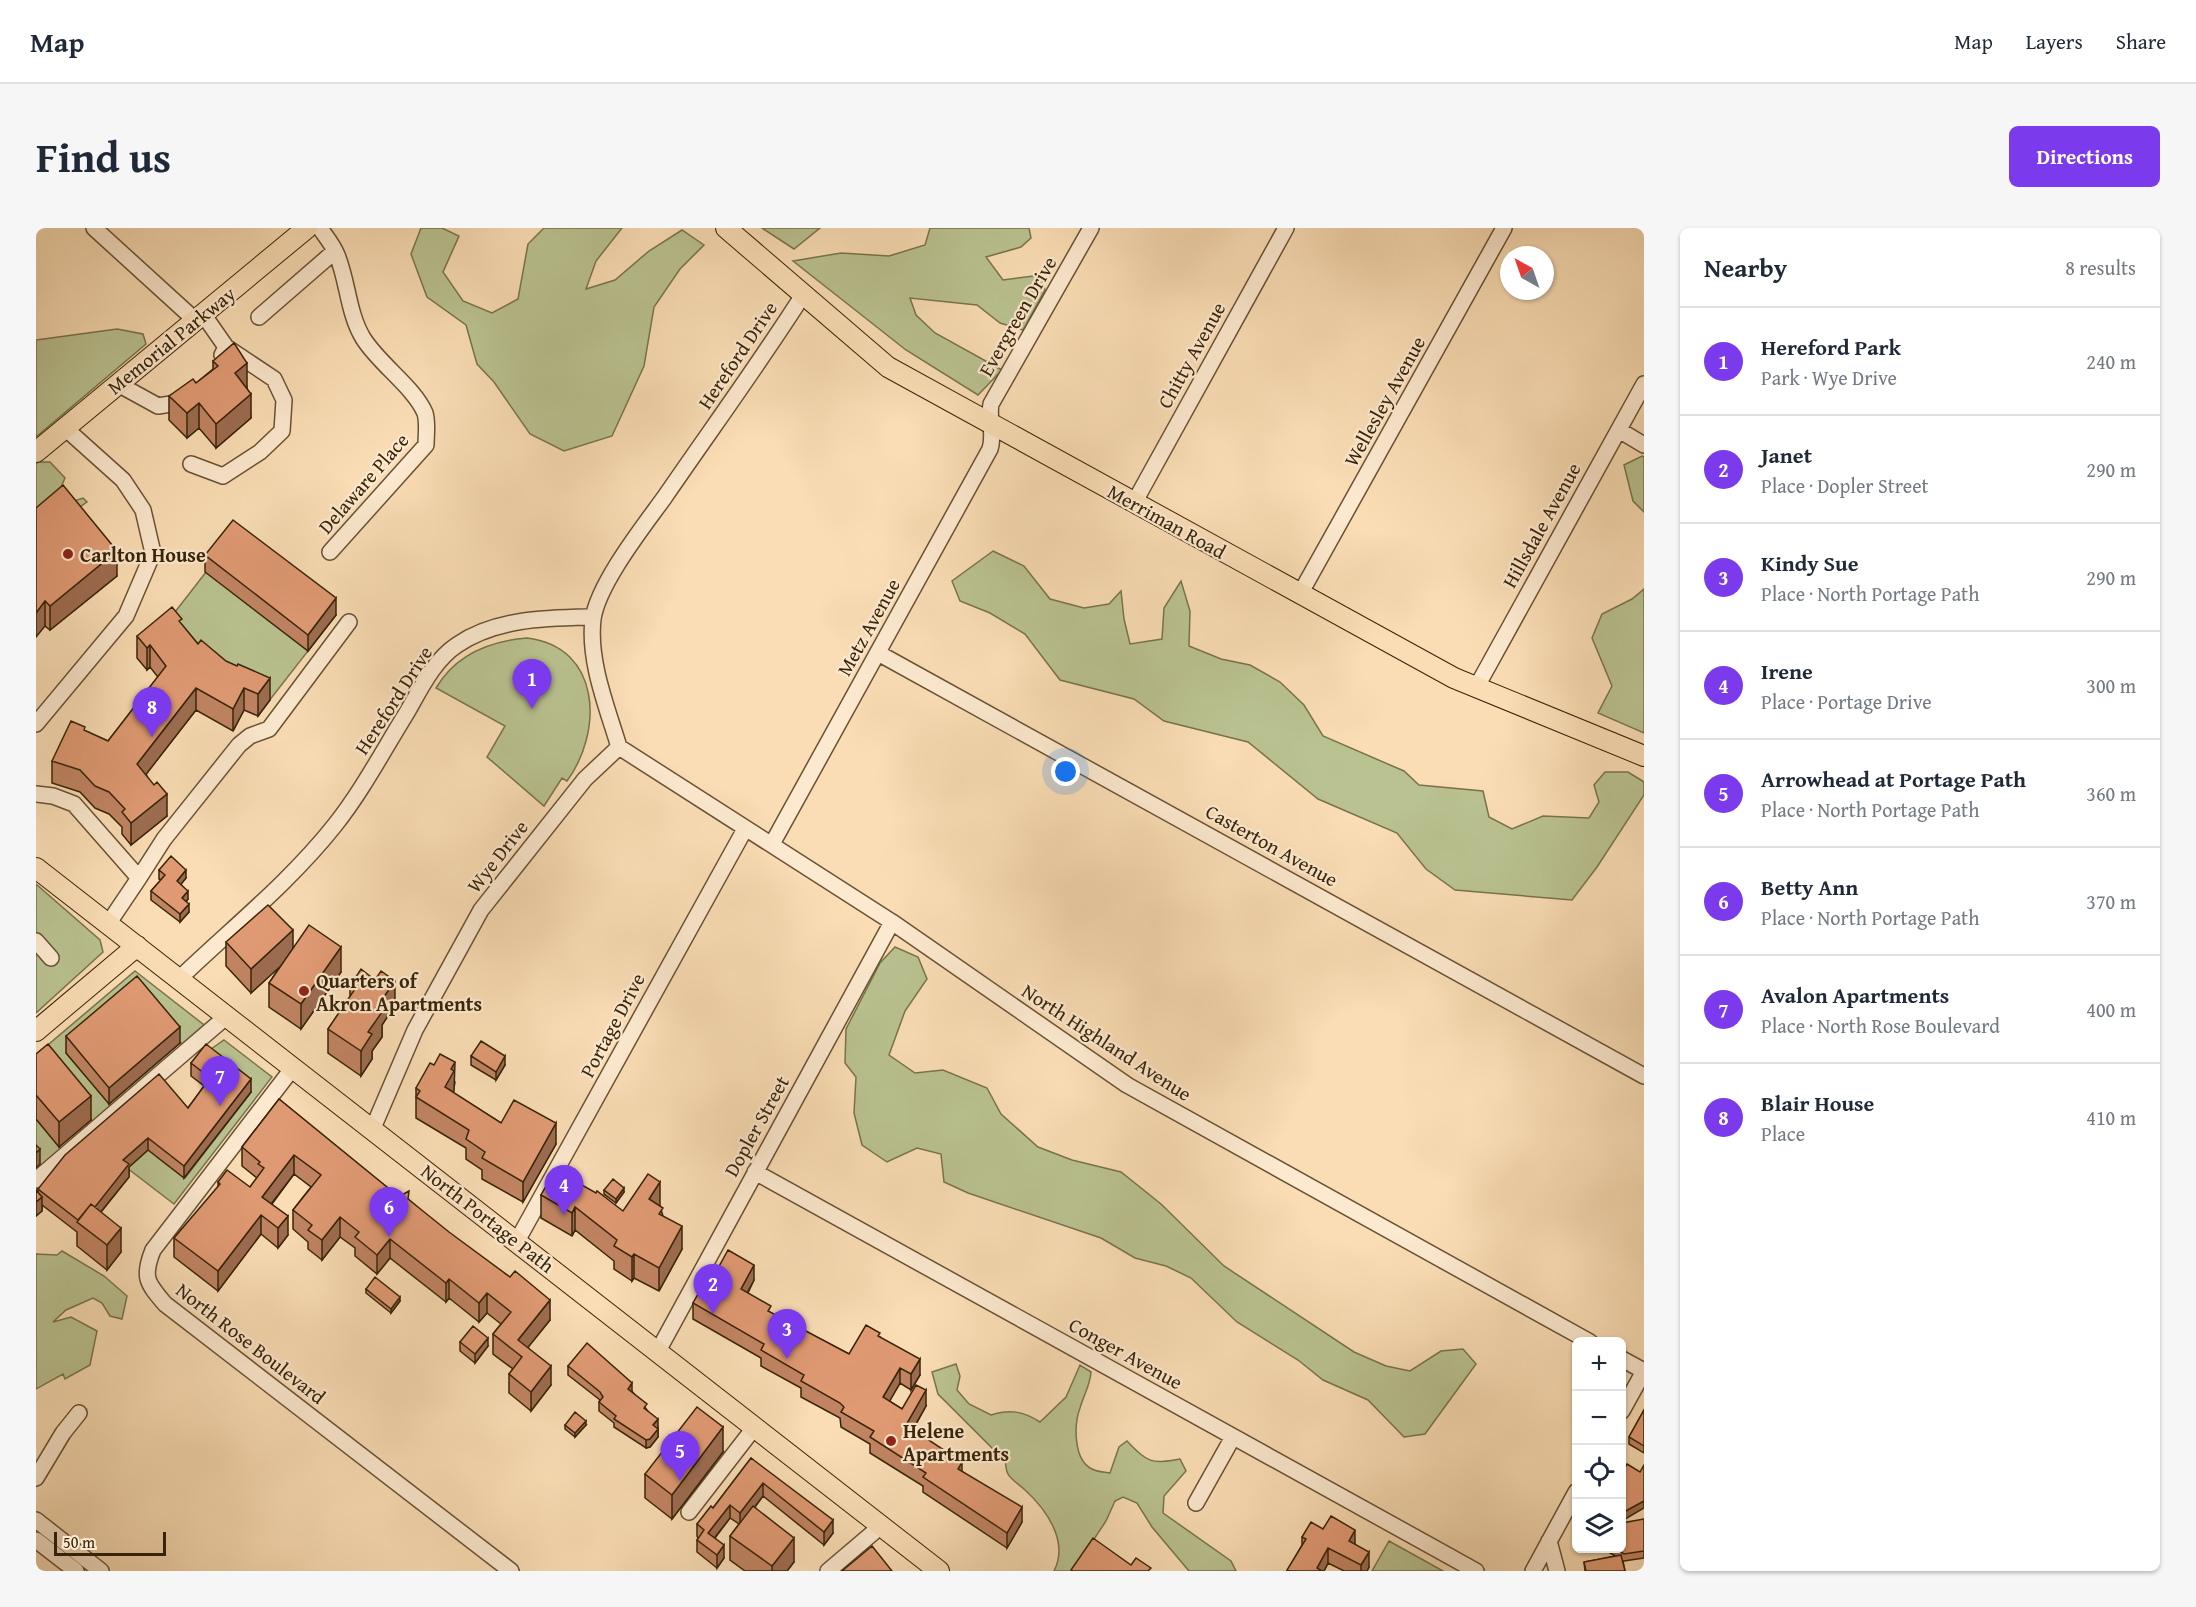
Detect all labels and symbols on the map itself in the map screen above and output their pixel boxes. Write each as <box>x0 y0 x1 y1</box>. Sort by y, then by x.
north arrow <box>1500 246 1554 300</box>
street label: Evergreen Drive <box>971 251 1063 381</box>
street label: Memorial Parkway <box>101 279 241 401</box>
street label: Hereford Drive <box>690 295 784 415</box>
street label: Chitty Avenue <box>1150 297 1232 413</box>
street label: Wellesley Avenue <box>1336 331 1432 471</box>
street label: Delaware Place <box>311 426 415 540</box>
street label: Hillsdale Avenue <box>1495 457 1587 593</box>
street label: Merriman Road <box>1103 477 1232 566</box>
place label: Carlton House <box>80 540 206 569</box>
marker: Carlton House <box>61 547 75 561</box>
street label: Metz Avenue <box>829 573 907 681</box>
street label: Hereford Drive <box>347 640 439 760</box>
pin: 1 <box>512 660 552 709</box>
pin: 8 <box>132 688 172 737</box>
your location <box>1051 757 1080 786</box>
street label: Casterton Avenue <box>1201 797 1343 893</box>
street label: Wye Drive <box>459 813 535 899</box>
place label: Quarters of Akron Apartments <box>316 966 482 1018</box>
street label: Portage Drive <box>572 968 652 1082</box>
street label: North Highland Avenue <box>1016 976 1198 1108</box>
marker: Quarters of Akron Apartments <box>297 984 311 998</box>
pin: 7 <box>200 1056 240 1106</box>
street label: Dopler Street <box>716 1070 796 1182</box>
street label: North Portage Path <box>415 1157 561 1279</box>
pin: 4 <box>544 1166 584 1215</box>
pin: 6 <box>370 1188 408 1237</box>
pin: 2 <box>694 1264 732 1314</box>
street label: North Rose Boulevard <box>170 1275 332 1411</box>
pin: 3 <box>768 1310 807 1359</box>
street label: Conger Avenue <box>1064 1310 1188 1396</box>
place label: Helene Apartments <box>903 1416 1009 1468</box>
pin: 5 <box>660 1432 700 1481</box>
marker: Helene Apartments <box>884 1434 898 1448</box>
scale bar <box>54 1529 166 1556</box>

